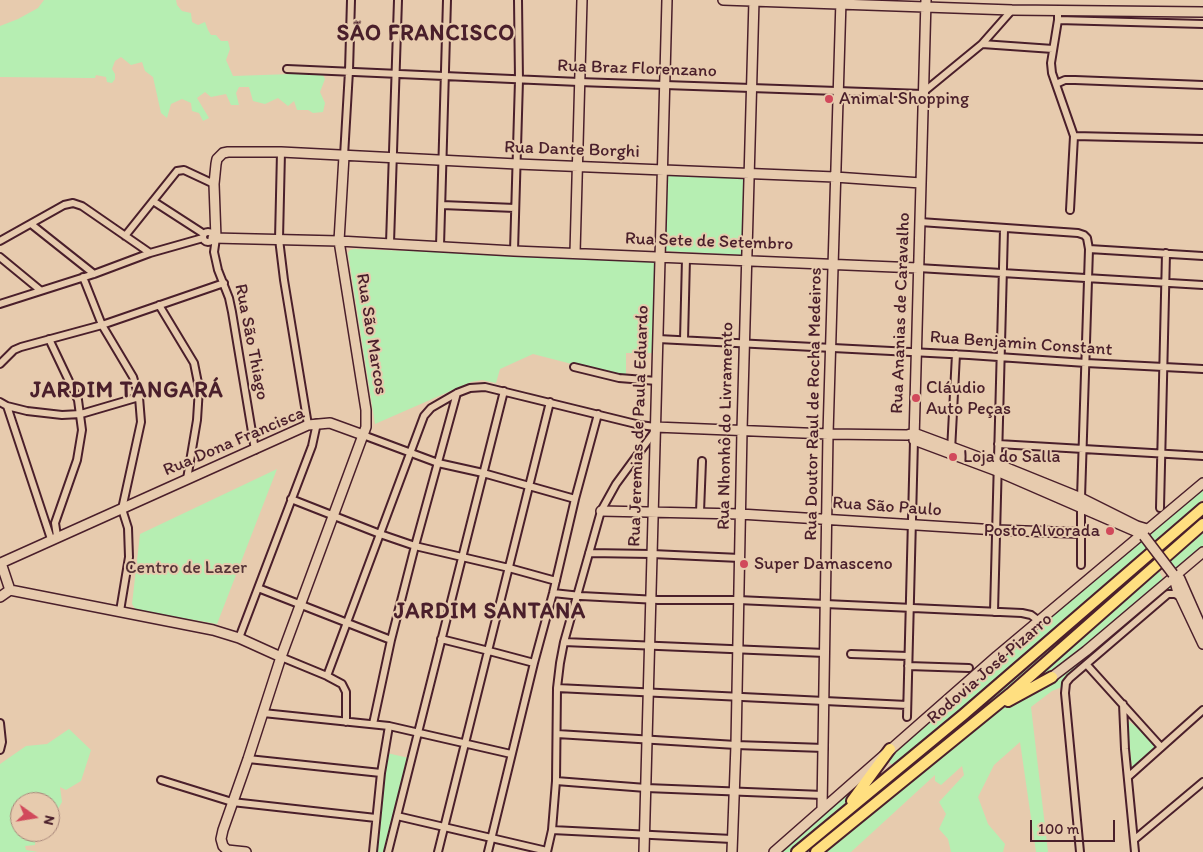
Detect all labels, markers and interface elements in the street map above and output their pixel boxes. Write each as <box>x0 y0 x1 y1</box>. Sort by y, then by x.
district label: SÃO FRANCISCO <box>336 21 516 47</box>
street label: Rua Braz Florenzano <box>557 55 717 83</box>
place label: Animal Shopping <box>839 88 969 110</box>
marker: Animal Shopping <box>823 93 835 105</box>
street label: Rua Dante Borghi <box>504 137 640 163</box>
street label: Rua Ananias de Caravalho <box>887 212 915 414</box>
street label: Rua Sete de Setembro <box>624 228 794 256</box>
street label: Rua Doutor Raul de Rocha Medeiros <box>801 267 827 541</box>
street label: Rua São Marcos <box>351 272 391 396</box>
street label: Rua São Thiago <box>229 282 273 402</box>
street label: Rua Jeremias de Paula Eduardo <box>624 305 654 547</box>
street label: Rua Nhonhô do Livramento <box>713 322 739 530</box>
street label: Rua Benjamin Constant <box>929 327 1113 361</box>
place label: Cláudio Auto Peças <box>926 377 1011 419</box>
district label: JARDIM TANGARÁ <box>30 378 224 404</box>
marker: Cláudio Auto Peças <box>910 392 922 404</box>
street label: Rua Dona Francisca <box>160 402 308 482</box>
place label: Loja do Salla <box>963 446 1060 468</box>
marker: Loja do Salla <box>947 451 959 463</box>
street label: Rua São Paulo <box>832 492 942 522</box>
place label: Posto Alvorada <box>984 520 1100 542</box>
marker: Posto Alvorada <box>1104 525 1116 537</box>
place label: Super Damasceno <box>754 553 893 575</box>
park label: Centro de Lazer <box>125 557 247 579</box>
marker: Super Damasceno <box>738 558 750 570</box>
district label: JARDIM SANTANA <box>393 599 587 625</box>
street label: Rodovia José Pizarro <box>923 609 1057 729</box>
north arrow <box>10 792 60 842</box>
scale bar <box>1033 810 1118 842</box>
text: N <box>40 814 58 827</box>
text: 100 m <box>1038 820 1079 838</box>

